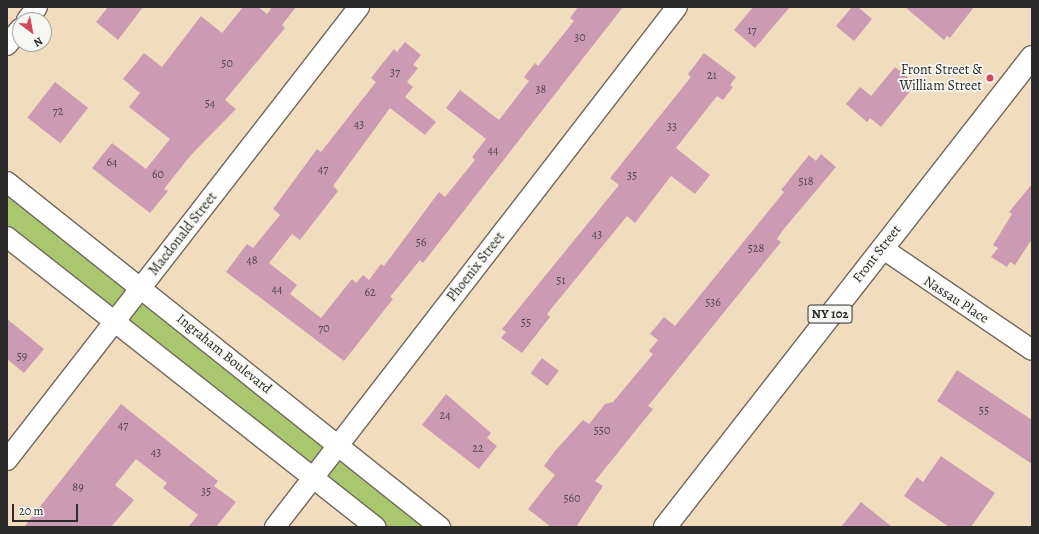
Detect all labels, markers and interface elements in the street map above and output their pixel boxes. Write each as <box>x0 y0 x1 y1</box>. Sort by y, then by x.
north arrow <box>12 12 52 52</box>
house number: 17 <box>747 24 757 38</box>
house number: 30 <box>574 31 586 45</box>
text: N <box>31 33 45 50</box>
house number: 50 <box>221 57 233 71</box>
place label: Front Street & William Street <box>899 62 982 94</box>
house number: 37 <box>390 66 400 80</box>
house number: 21 <box>707 69 717 83</box>
marker: Front Street & William Street <box>985 73 995 83</box>
house number: 38 <box>536 83 546 97</box>
house number: 54 <box>205 97 215 111</box>
house number: 72 <box>53 105 63 119</box>
house number: 43 <box>354 118 364 132</box>
house number: 33 <box>667 120 677 134</box>
house number: 44 <box>488 144 498 158</box>
house number: 64 <box>107 156 117 170</box>
house number: 47 <box>318 163 328 177</box>
house number: 60 <box>152 168 164 182</box>
house number: 35 <box>627 169 637 183</box>
house number: 518 <box>798 175 814 189</box>
street label: Macdonald Street <box>145 189 221 279</box>
street label: Front Street <box>849 222 905 286</box>
house number: 43 <box>592 228 602 242</box>
street label: Phoenix Street <box>444 229 508 305</box>
house number: 56 <box>416 236 426 250</box>
house number: 528 <box>748 242 764 256</box>
house number: 48 <box>246 254 258 268</box>
street label: Nassau Place <box>920 273 992 327</box>
house number: 51 <box>556 274 566 288</box>
house number: 44 <box>272 283 282 297</box>
house number: 62 <box>364 286 376 300</box>
house number: 536 <box>705 296 721 310</box>
road number: NY 102 <box>807 303 853 325</box>
street label: Ingraham Boulevard <box>173 311 275 397</box>
house number: 55 <box>521 316 531 330</box>
house number: 70 <box>318 322 330 336</box>
house number: 59 <box>17 350 27 364</box>
house number: 55 <box>979 404 989 418</box>
house number: 24 <box>439 409 451 423</box>
house number: 47 <box>118 419 128 433</box>
house number: 550 <box>594 424 610 438</box>
house number: 22 <box>472 442 484 456</box>
house number: 43 <box>151 446 161 460</box>
house number: 89 <box>72 481 84 495</box>
house number: 35 <box>201 485 211 499</box>
house number: 560 <box>563 492 581 506</box>
scale bar <box>14 496 80 522</box>
text: 20 m <box>19 503 43 519</box>

